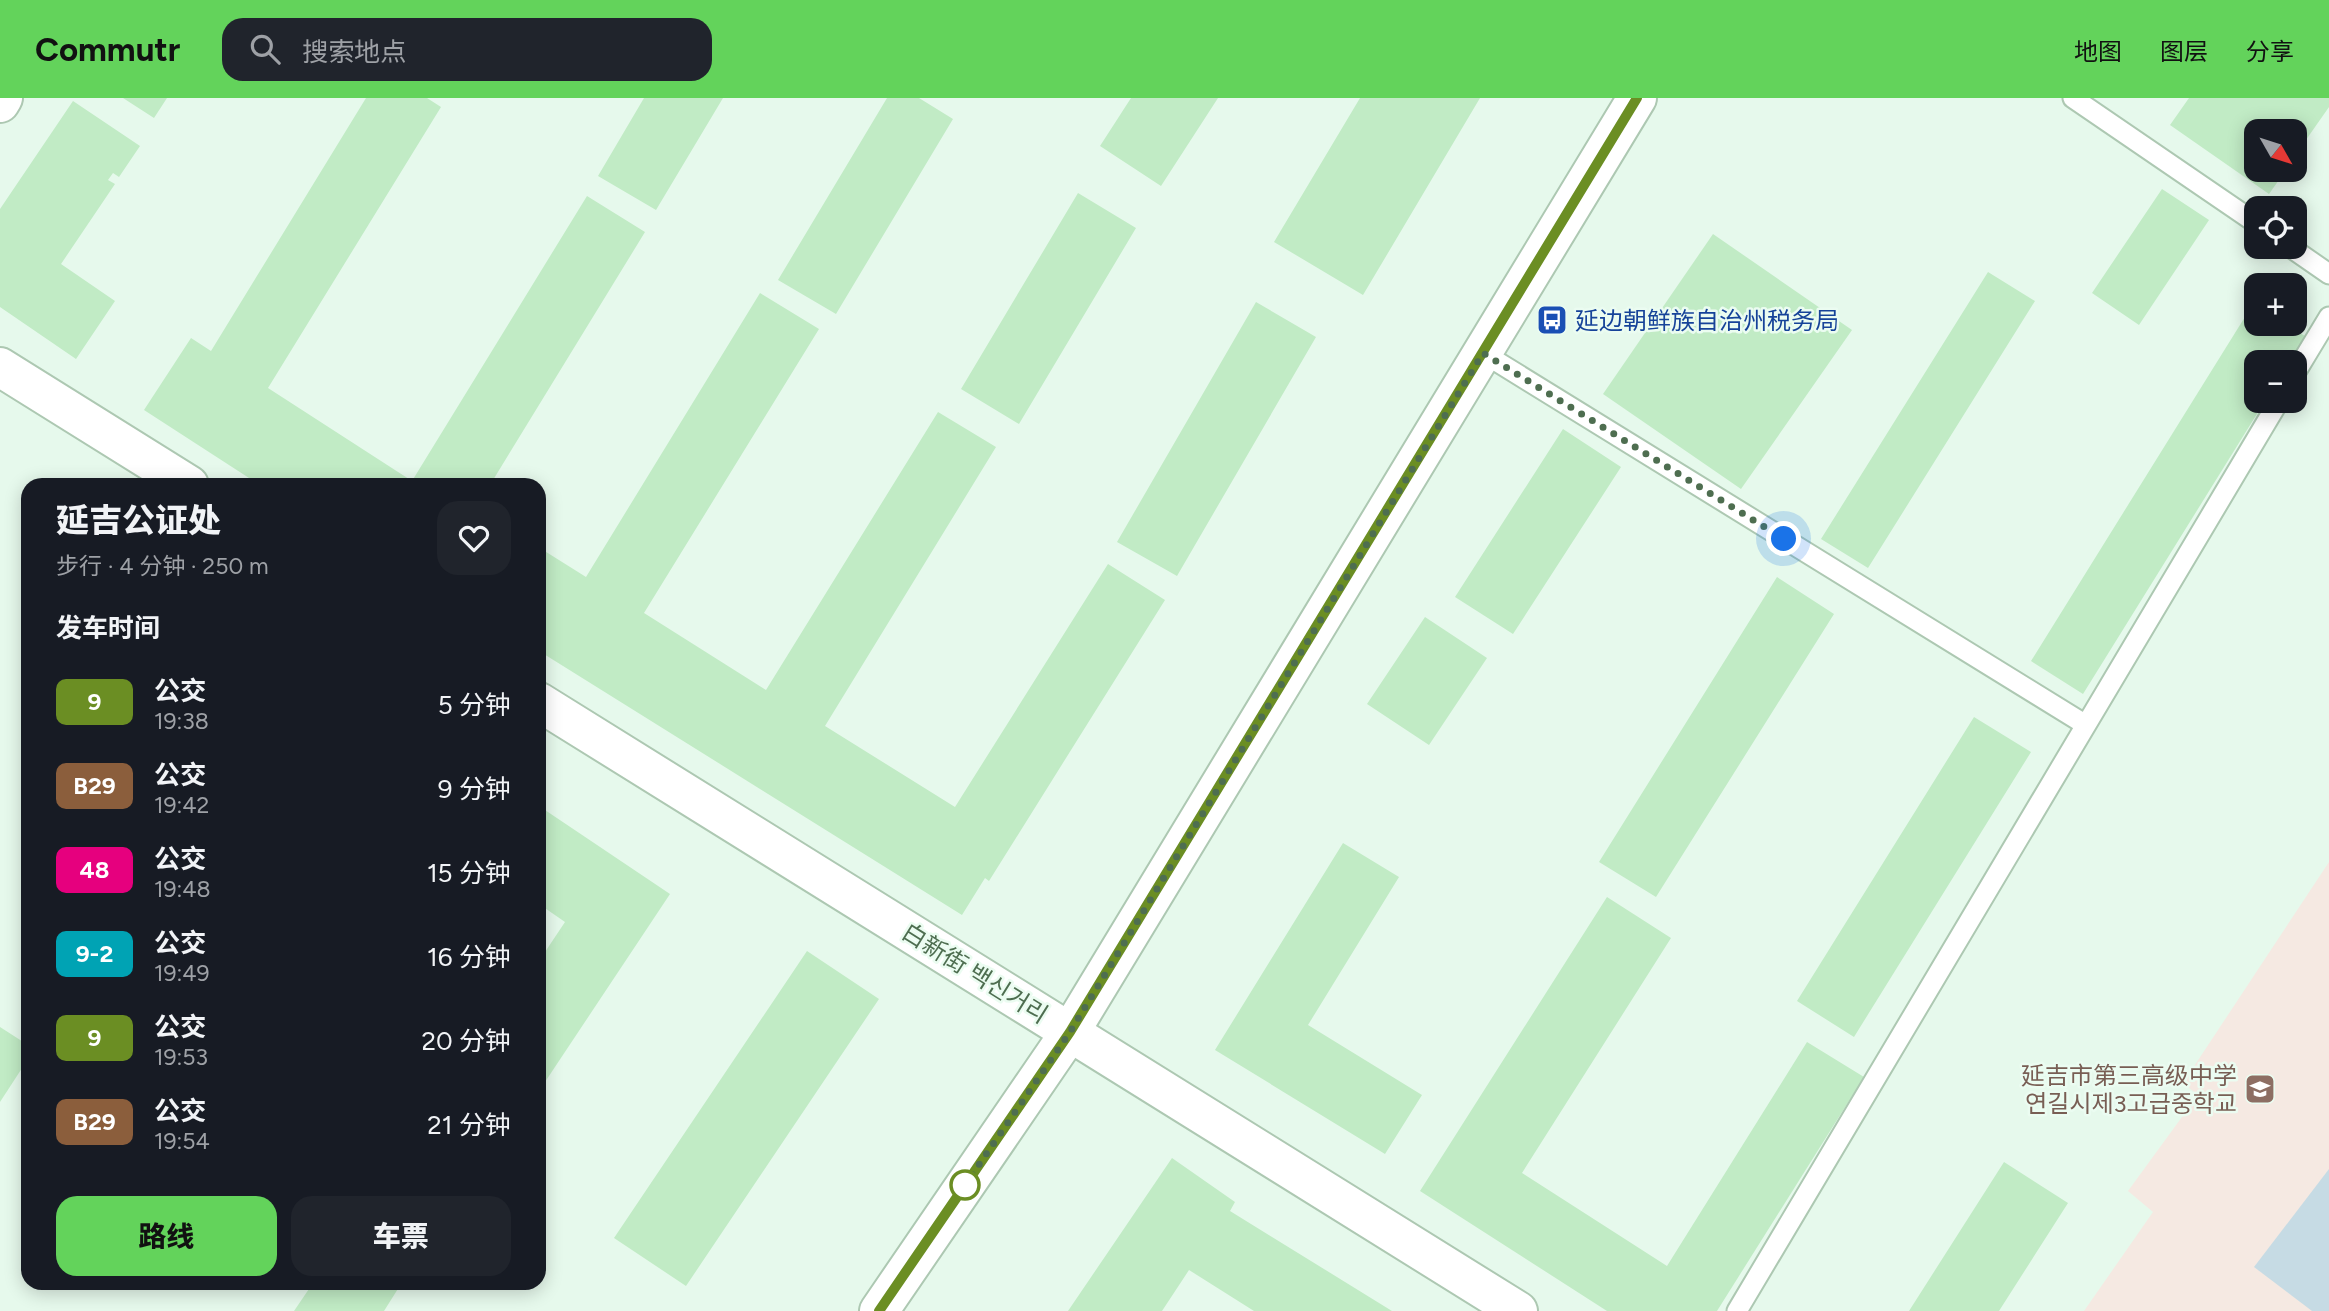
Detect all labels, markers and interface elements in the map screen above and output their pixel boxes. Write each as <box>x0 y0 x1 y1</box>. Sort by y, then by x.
search box <box>222 18 712 81</box>
text: Commutr <box>35 30 180 69</box>
icon: search <box>246 30 284 68</box>
text: 搜索地点 <box>302 36 406 68</box>
text: 地图 <box>2074 37 2122 66</box>
text: 图层 <box>2160 37 2208 66</box>
text: 分享 <box>2246 37 2294 66</box>
north arrow <box>2244 119 2306 182</box>
map controls <box>2244 119 2307 413</box>
button: locate <box>2244 196 2307 259</box>
button: + <box>2244 273 2307 336</box>
bus stop icon: 延边朝鲜族自治州税务局 <box>1535 303 1569 337</box>
place label: 延边朝鲜族自治州税务局 <box>1575 306 1839 335</box>
button: − <box>2244 350 2307 413</box>
text: 延吉公证处 <box>56 501 221 540</box>
button: heart <box>437 501 511 575</box>
your location <box>1766 521 1801 556</box>
text: 步行 · 4 分钟 · 250 m <box>56 552 268 580</box>
text: 发车时间 <box>56 612 160 644</box>
text: 公交 <box>154 675 206 707</box>
text: 9 <box>88 687 101 716</box>
text: 5 分钟 <box>438 689 511 721</box>
text: 19:38 <box>154 707 209 735</box>
text: 公交 <box>154 759 206 791</box>
text: B29 <box>73 771 116 800</box>
text: 9 分钟 <box>438 773 511 805</box>
text: 19:42 <box>154 791 209 819</box>
text: 公交 <box>154 843 206 875</box>
text: 48 <box>80 855 109 884</box>
text: 15 分钟 <box>427 857 511 889</box>
text: 19:48 <box>154 875 211 903</box>
street label: 白新街 백신거리 <box>897 917 1053 1029</box>
text: 公交 <box>154 927 206 959</box>
text: 9-2 <box>76 939 113 968</box>
text: 16 分钟 <box>427 941 511 973</box>
text: 19:49 <box>154 959 210 987</box>
text: 公交 <box>154 1011 206 1043</box>
text: 9 <box>88 1023 101 1052</box>
text: 20 分钟 <box>421 1025 511 1057</box>
text: 19:53 <box>154 1043 208 1071</box>
place label: 延吉市第三高级中学 연길시제3고급중학교 <box>2021 1061 2237 1118</box>
school or university icon: 延吉市第三高级中学 연길시제3고급중학교 <box>2243 1072 2277 1106</box>
text: 公交 <box>154 1095 206 1127</box>
text: B29 <box>73 1107 116 1136</box>
text: 21 分钟 <box>427 1109 511 1141</box>
text: 19:54 <box>154 1127 210 1155</box>
unlabelled marker <box>950 1170 980 1200</box>
button: 路线 <box>56 1196 277 1276</box>
button: 车票 <box>291 1196 511 1276</box>

